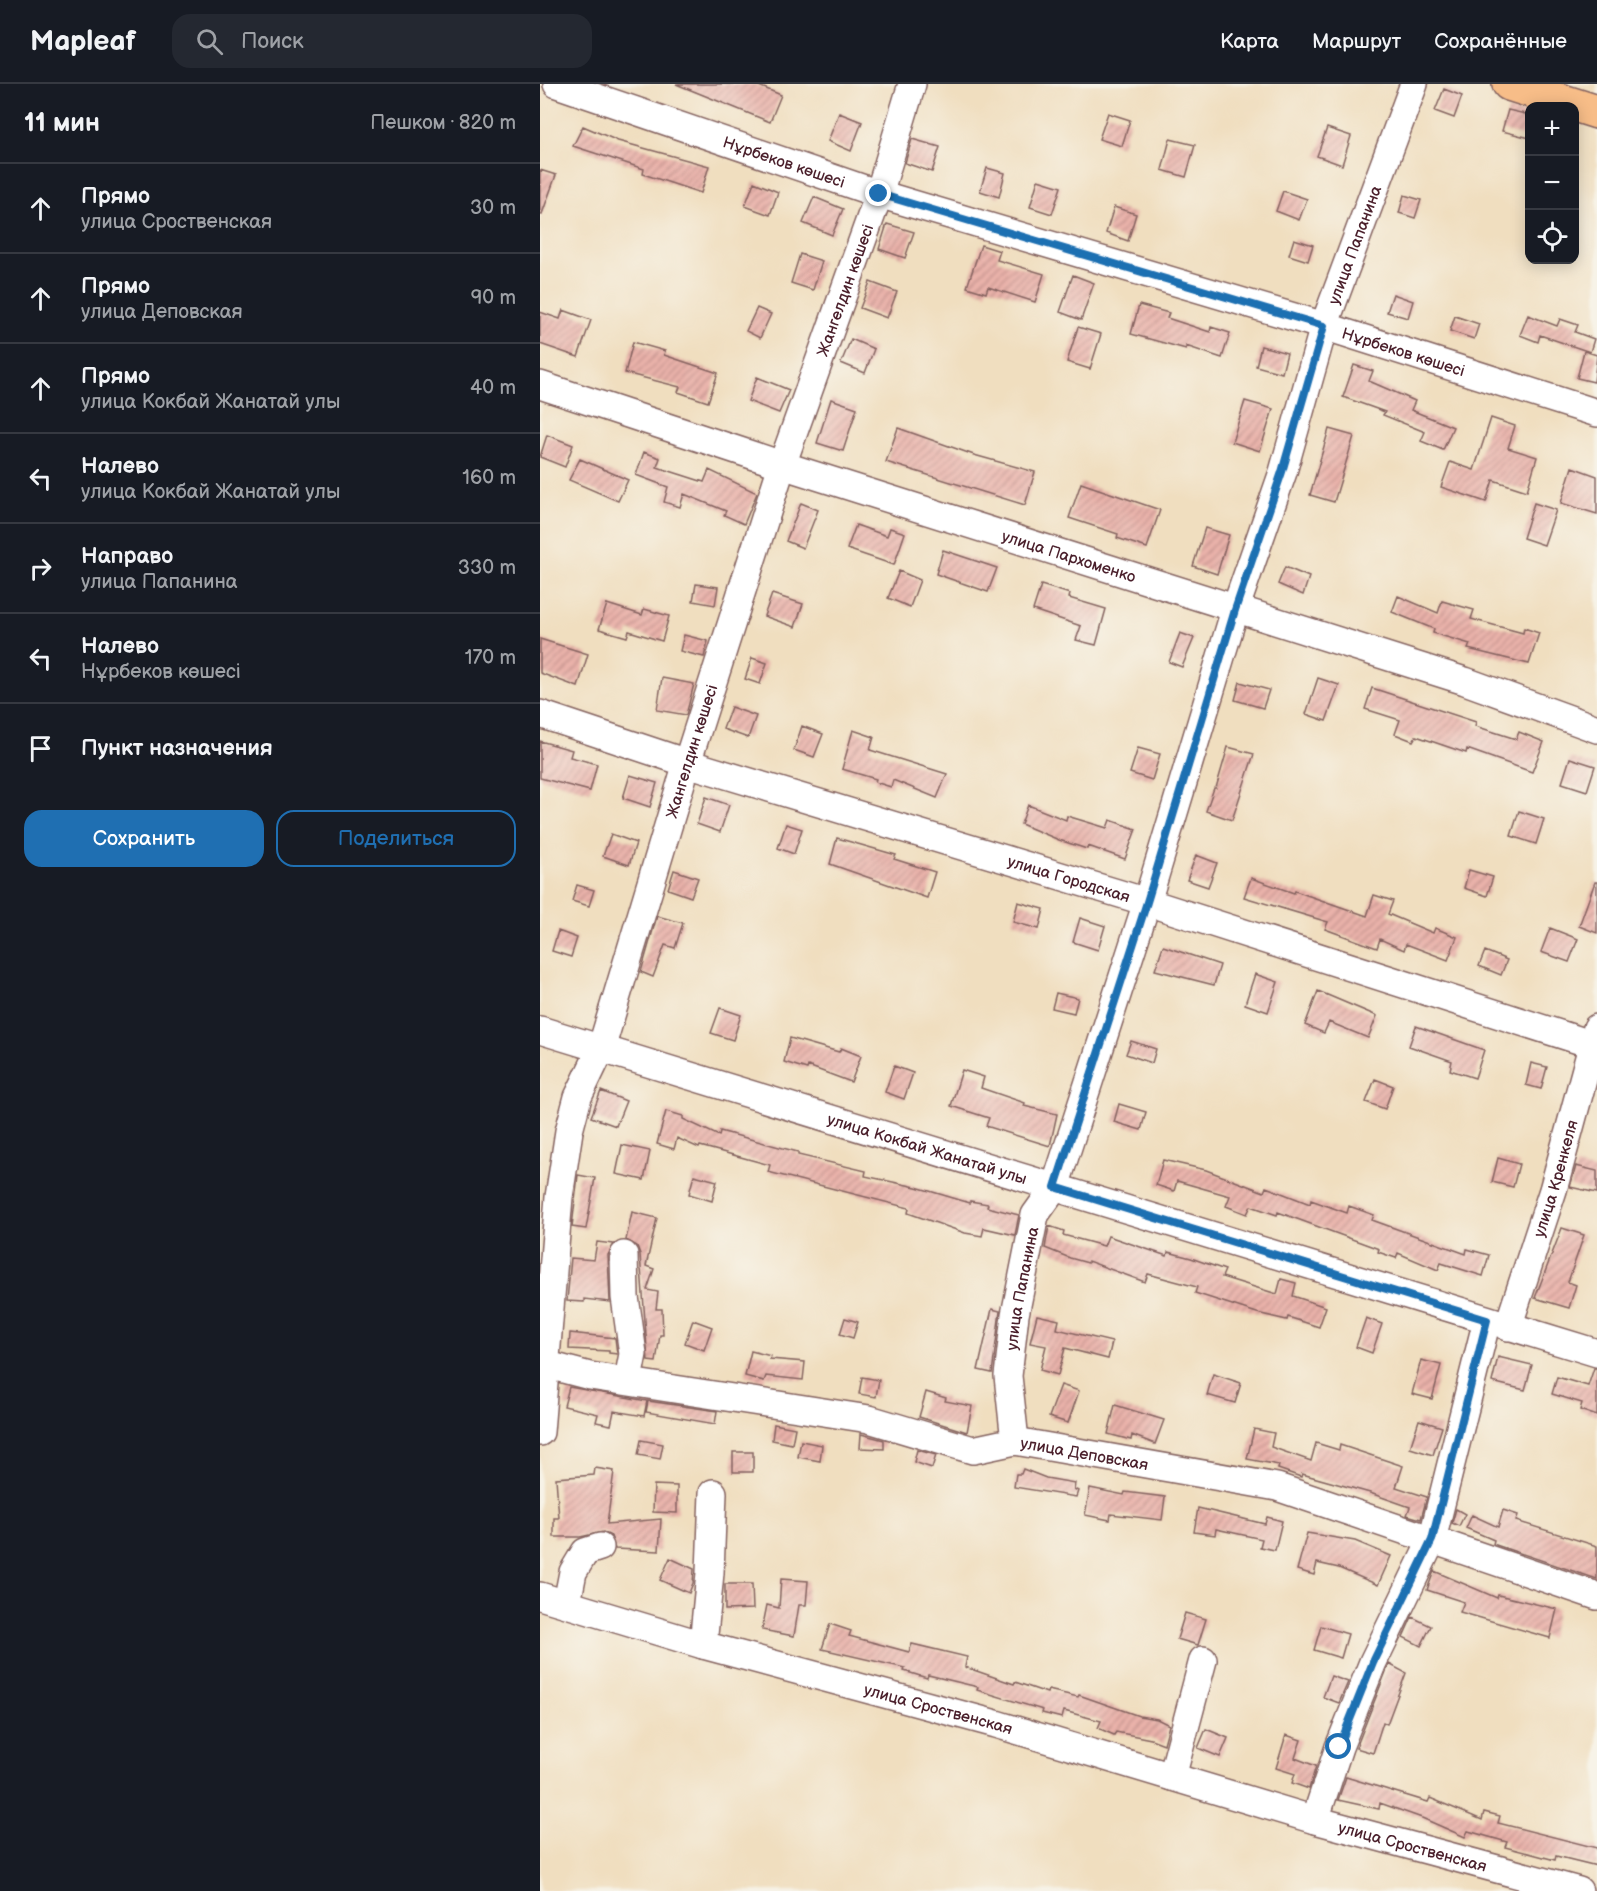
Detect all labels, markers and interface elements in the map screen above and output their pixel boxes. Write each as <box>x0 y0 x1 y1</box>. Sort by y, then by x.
search box <box>172 14 592 68</box>
text: Mapleaf <box>30 25 136 58</box>
icon: search <box>193 25 226 58</box>
text: Поиск <box>241 28 304 55</box>
text: Карта <box>1220 29 1279 54</box>
text: Маршрут <box>1312 29 1401 54</box>
text: Сохранённые <box>1434 29 1567 54</box>
map controls <box>1525 102 1579 264</box>
button: + <box>1525 102 1579 156</box>
text: 11 мин <box>24 108 100 139</box>
text: Пешком · 820 m <box>370 111 516 135</box>
street label: Нұрбеков көшесі <box>720 133 847 193</box>
button: − <box>1525 156 1579 210</box>
route end <box>865 180 891 206</box>
text: Прямо <box>81 183 150 210</box>
street label: улица Папанина <box>1325 183 1387 307</box>
icon: ahead <box>24 192 57 225</box>
text: 30 m <box>470 196 516 220</box>
text: улица Сроственская <box>81 210 272 234</box>
button: locate <box>1525 210 1579 264</box>
street label: Жангелдин көшесі <box>814 222 878 359</box>
text: Прямо <box>81 273 150 300</box>
icon: ahead <box>24 282 57 315</box>
text: 90 m <box>471 286 516 310</box>
text: улица Деповская <box>81 300 243 324</box>
street label: Нұрбеков көшесі <box>1339 324 1467 381</box>
text: Прямо <box>81 363 150 390</box>
icon: ahead <box>24 372 57 405</box>
text: 40 m <box>470 376 516 400</box>
text: улица Кокбай Жанатай улы <box>81 390 340 414</box>
text: Налево <box>81 453 159 480</box>
icon: left <box>24 462 57 495</box>
text: 160 m <box>462 466 516 490</box>
text: улица Кокбай Жанатай улы <box>81 480 340 504</box>
street label: улица Пархоменко <box>999 527 1138 587</box>
text: Направо <box>81 543 173 570</box>
icon: right <box>24 552 57 585</box>
text: 330 m <box>458 556 516 580</box>
text: улица Папанина <box>81 570 238 594</box>
text: Налево <box>81 633 159 660</box>
icon: left <box>24 642 57 675</box>
text: 170 m <box>465 646 516 670</box>
text: Нұрбеков көшесі <box>81 660 241 684</box>
street label: Жангелдин көшесі <box>663 682 722 821</box>
icon: arrive <box>24 732 57 765</box>
text: Пункт назначения <box>81 735 273 762</box>
button: Сохранить <box>24 810 264 867</box>
button: Поделиться <box>276 810 516 867</box>
street label: улица Городская <box>1005 852 1132 907</box>
street label: улица Кокбай Жанатай улы <box>825 1110 1029 1189</box>
street label: улица Кренкеля <box>1530 1118 1583 1240</box>
street label: улица Папанина <box>1003 1225 1044 1351</box>
street label: улица Деповская <box>1019 1434 1150 1475</box>
street label: улица Сроственская <box>862 1681 1015 1739</box>
route start <box>1325 1733 1351 1759</box>
street label: улица Сроственская <box>1336 1819 1489 1877</box>

